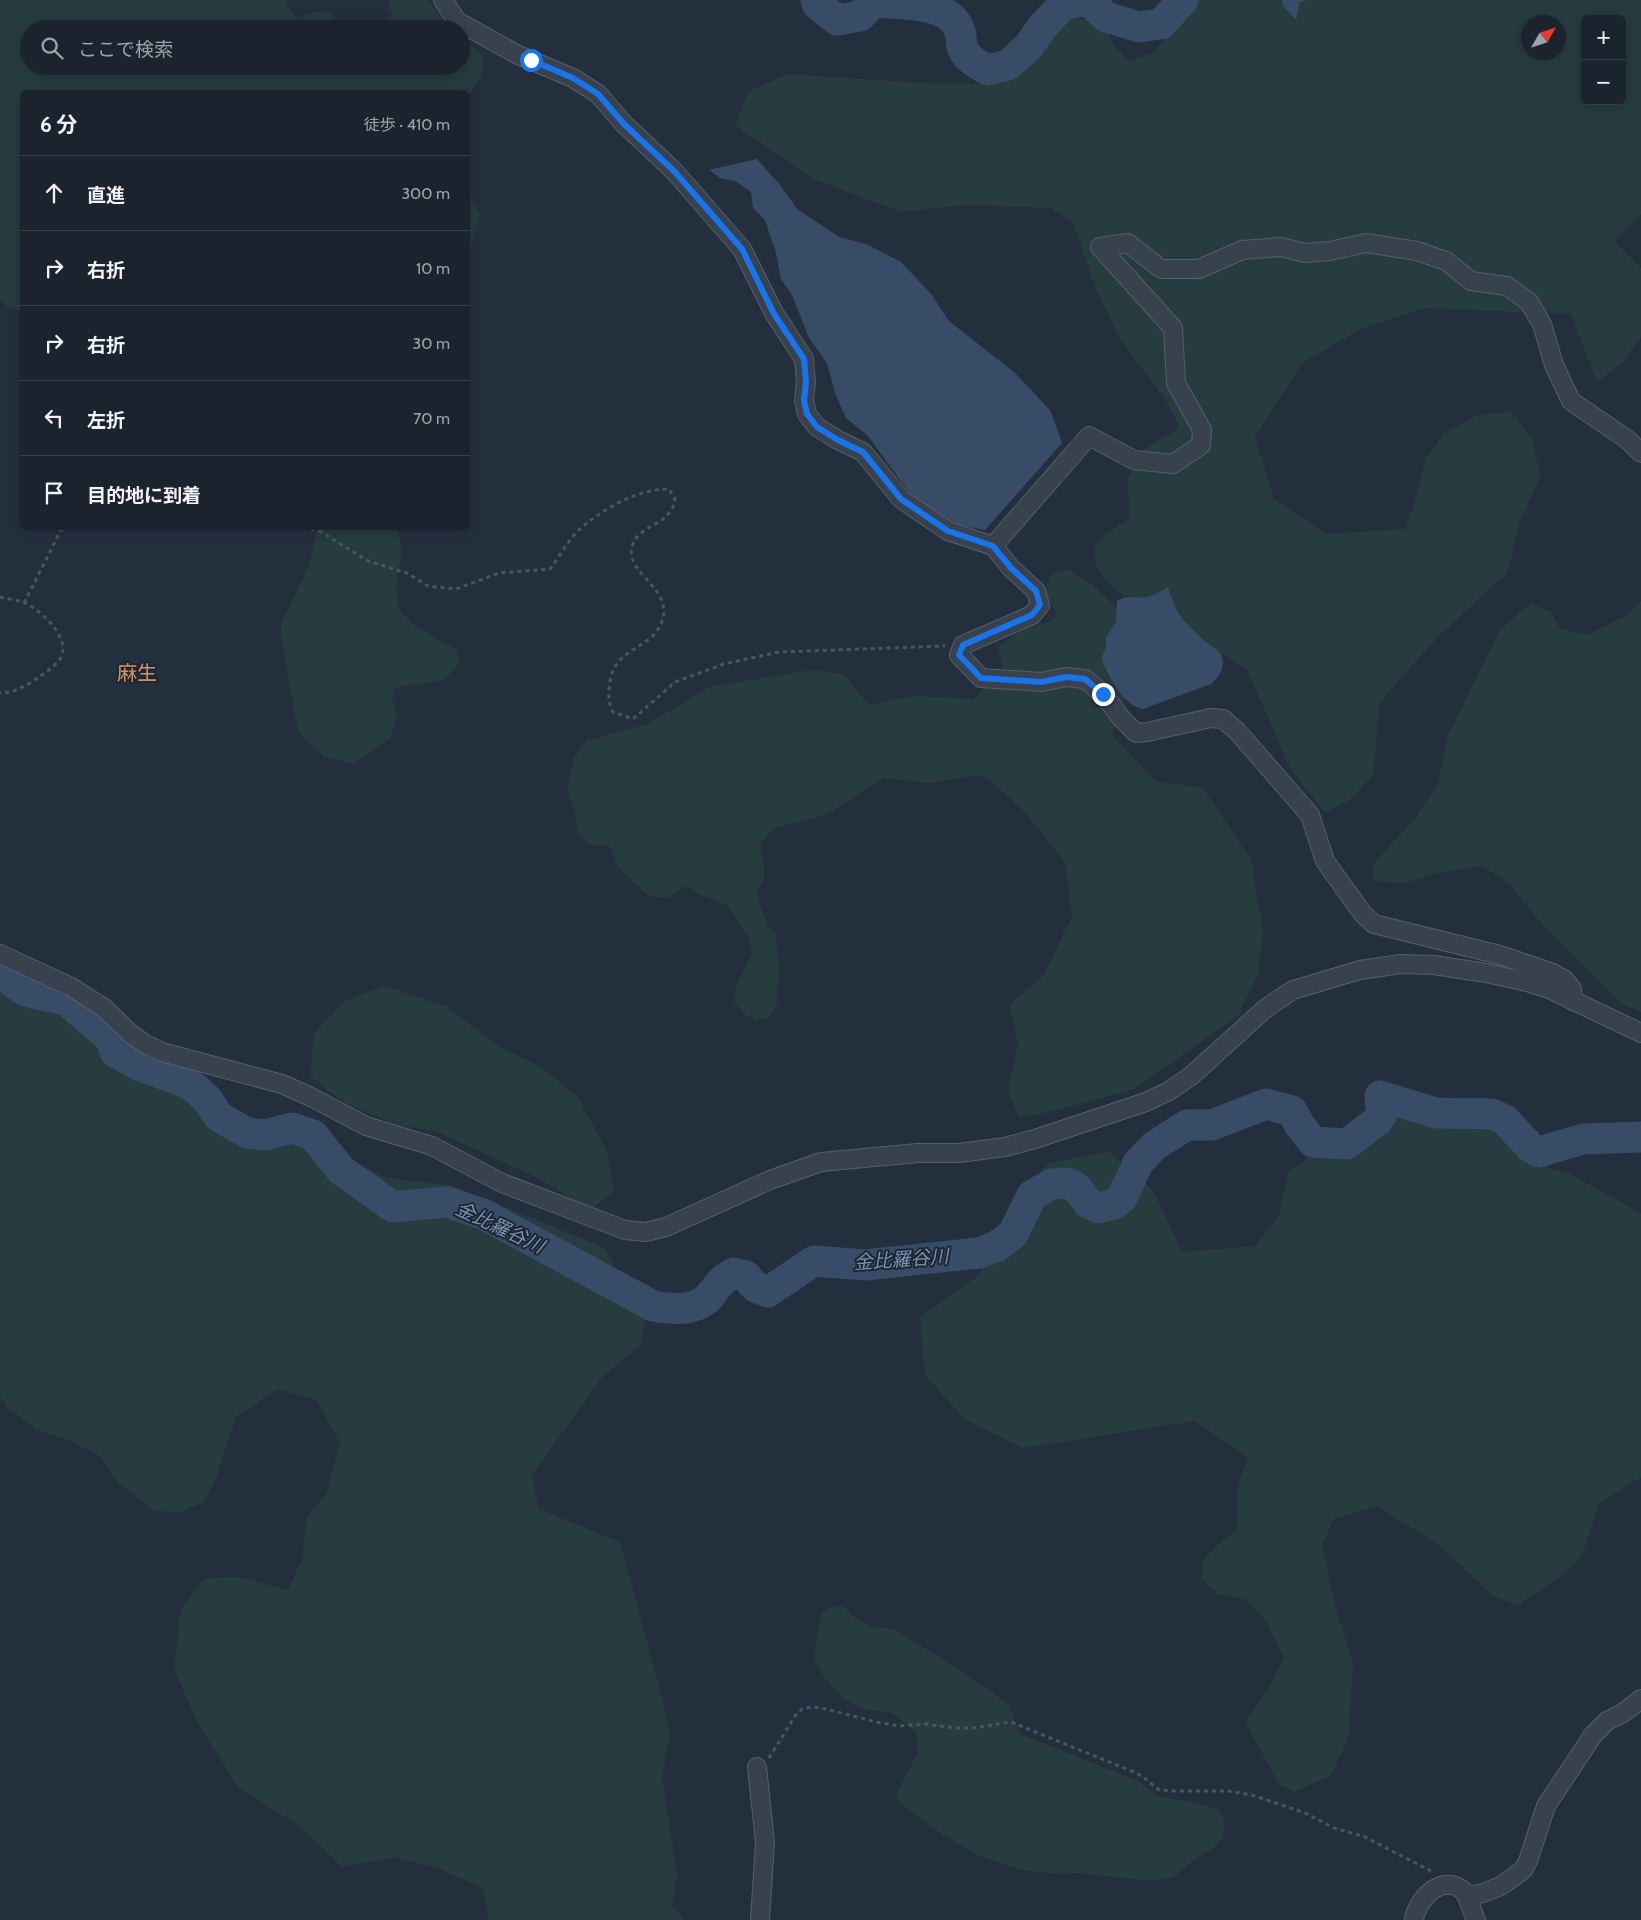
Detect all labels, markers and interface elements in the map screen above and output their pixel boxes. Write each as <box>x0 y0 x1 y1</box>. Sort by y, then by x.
north arrow <box>1521 15 1566 60</box>
map controls <box>1581 15 1626 105</box>
button: + <box>1581 15 1626 60</box>
search box <box>20 20 470 75</box>
icon: search <box>38 34 66 62</box>
text: ここで検索 <box>78 38 173 61</box>
route start <box>520 49 543 72</box>
button: − <box>1581 60 1626 105</box>
text: 6 分 <box>40 112 78 137</box>
text: 徒歩 · 410 m <box>364 115 450 134</box>
icon: ahead <box>40 179 68 207</box>
text: 直進 <box>87 184 125 207</box>
text: 300 m <box>401 184 450 203</box>
icon: right <box>40 254 68 282</box>
text: 右折 <box>87 259 125 282</box>
text: 10 m <box>416 259 450 278</box>
icon: right <box>40 329 68 357</box>
text: 右折 <box>87 334 125 357</box>
text: 30 m <box>413 334 450 353</box>
icon: left <box>40 404 68 432</box>
text: 左折 <box>87 409 125 432</box>
text: 70 m <box>413 409 450 428</box>
icon: arrive <box>40 479 68 507</box>
text: 目的地に到着 <box>87 484 201 507</box>
district label: 麻生 <box>117 661 157 685</box>
route end <box>1092 683 1115 706</box>
water label: 金比羅谷川 <box>452 1197 550 1259</box>
water label: 金比羅谷川 <box>853 1245 951 1274</box>

